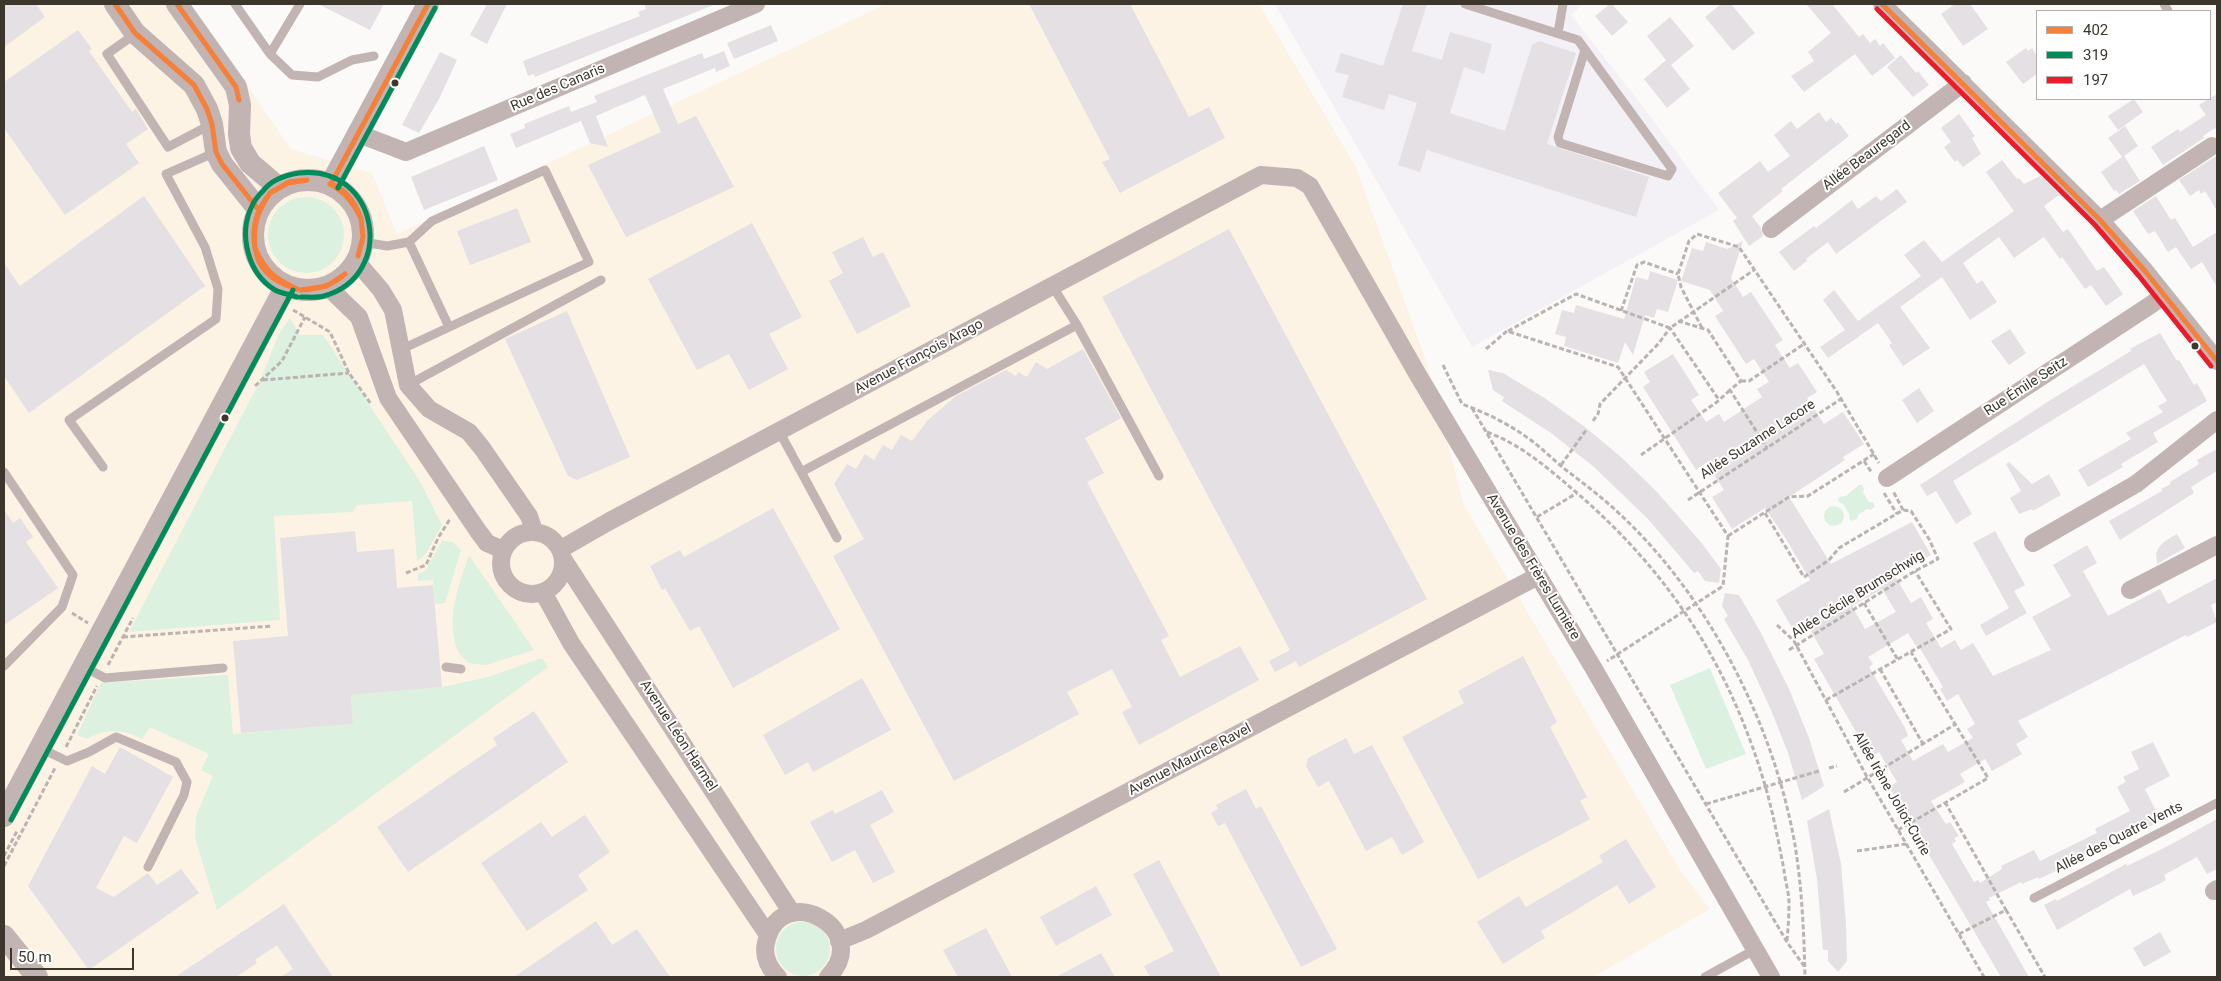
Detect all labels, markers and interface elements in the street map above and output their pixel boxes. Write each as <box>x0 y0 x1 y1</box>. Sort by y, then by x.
legend <box>2036 10 2211 100</box>
text: 402 <box>2083 21 2108 39</box>
text: 319 <box>2083 46 2108 64</box>
street label: Rue des Canaris <box>508 61 608 115</box>
text: 197 <box>2083 71 2108 89</box>
unlabelled marker <box>390 78 400 88</box>
street label: Allée Beauregard <box>1820 117 1914 195</box>
street label: Avenue François Arago <box>852 316 986 398</box>
unlabelled marker <box>2190 341 2200 351</box>
street label: Rue Émile Seitz <box>1981 354 2071 420</box>
street label: Allée Suzanne Lacore <box>1697 397 1819 483</box>
unlabelled marker <box>220 413 230 423</box>
street label: Avenue des Frères Lumière <box>1483 491 1583 643</box>
street label: Allée Cécile Brumschwig <box>1789 547 1927 643</box>
street label: Avenue Léon Harmel <box>636 677 720 795</box>
street label: Avenue Maurice Ravel <box>1126 720 1254 800</box>
street label: Allée Irène Joliot-Curie <box>1849 729 1933 859</box>
street label: Allée des Quatre Vents <box>2052 799 2186 877</box>
scale bar <box>12 938 136 970</box>
text: 50 m <box>18 948 52 966</box>

